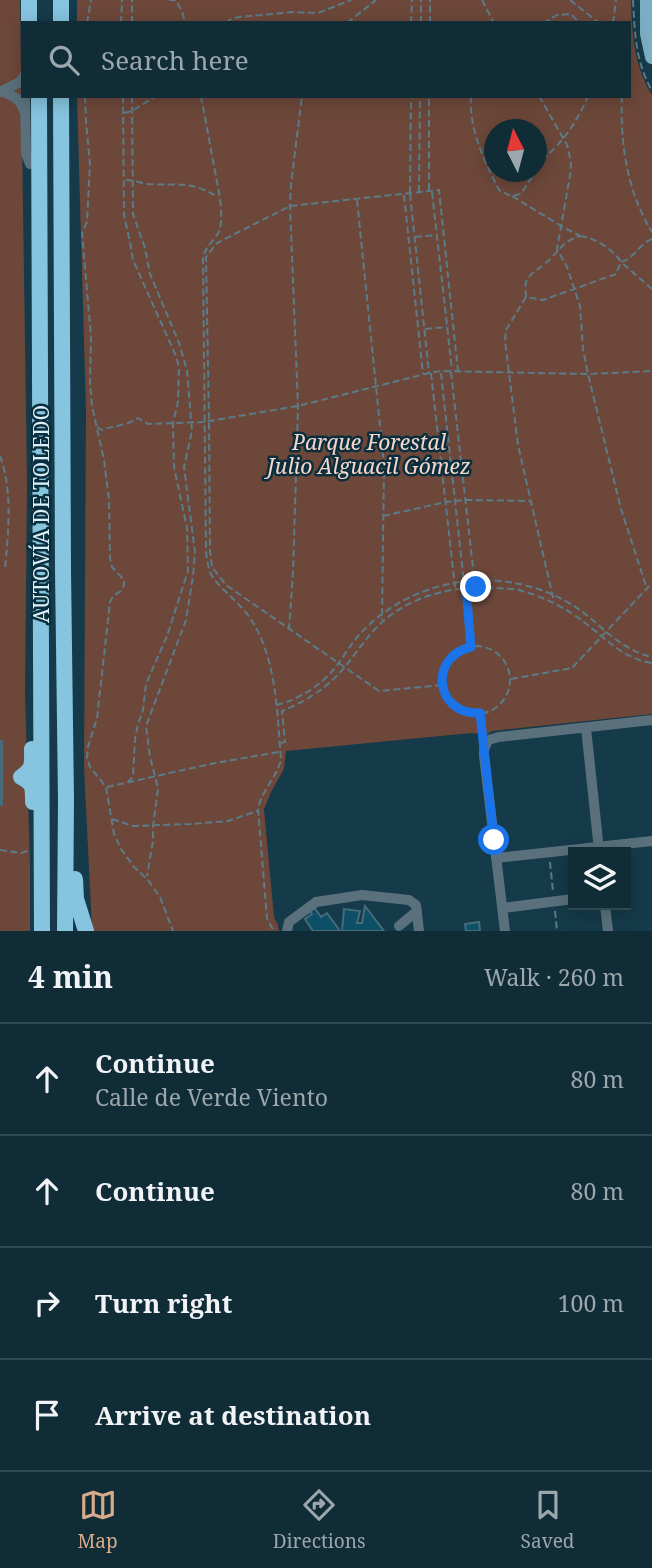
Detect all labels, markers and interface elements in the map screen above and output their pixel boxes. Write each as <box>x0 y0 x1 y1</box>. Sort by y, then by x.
search box <box>21 21 631 98</box>
icon: search <box>45 41 83 79</box>
text: Search here <box>101 42 249 78</box>
north arrow <box>484 119 547 182</box>
street label: AUTOVÍA DE TOLEDO <box>27 405 55 623</box>
park label: Parque Forestal Julio Alguacil Gómez <box>263 428 471 480</box>
route end <box>460 571 491 602</box>
route start <box>478 824 509 855</box>
map controls <box>568 847 631 910</box>
button: layers <box>568 847 631 910</box>
text: 4 min <box>28 956 113 997</box>
text: Walk · 260 m <box>484 961 624 993</box>
text: Continue <box>95 1045 215 1081</box>
icon: ahead <box>28 1060 66 1098</box>
text: 80 m <box>571 1063 624 1095</box>
text: Calle de Verde Viento <box>95 1081 328 1113</box>
icon: ahead <box>28 1172 66 1210</box>
text: Continue <box>95 1173 215 1209</box>
text: 80 m <box>571 1175 624 1207</box>
icon: right <box>28 1284 66 1322</box>
text: Turn right <box>95 1285 232 1321</box>
text: 100 m <box>558 1287 624 1319</box>
icon: arrive <box>28 1396 66 1434</box>
text: Arrive at destination <box>95 1397 371 1433</box>
tab: Map <box>78 1486 118 1554</box>
tab: Directions <box>273 1486 366 1554</box>
tab: Saved <box>521 1486 574 1554</box>

